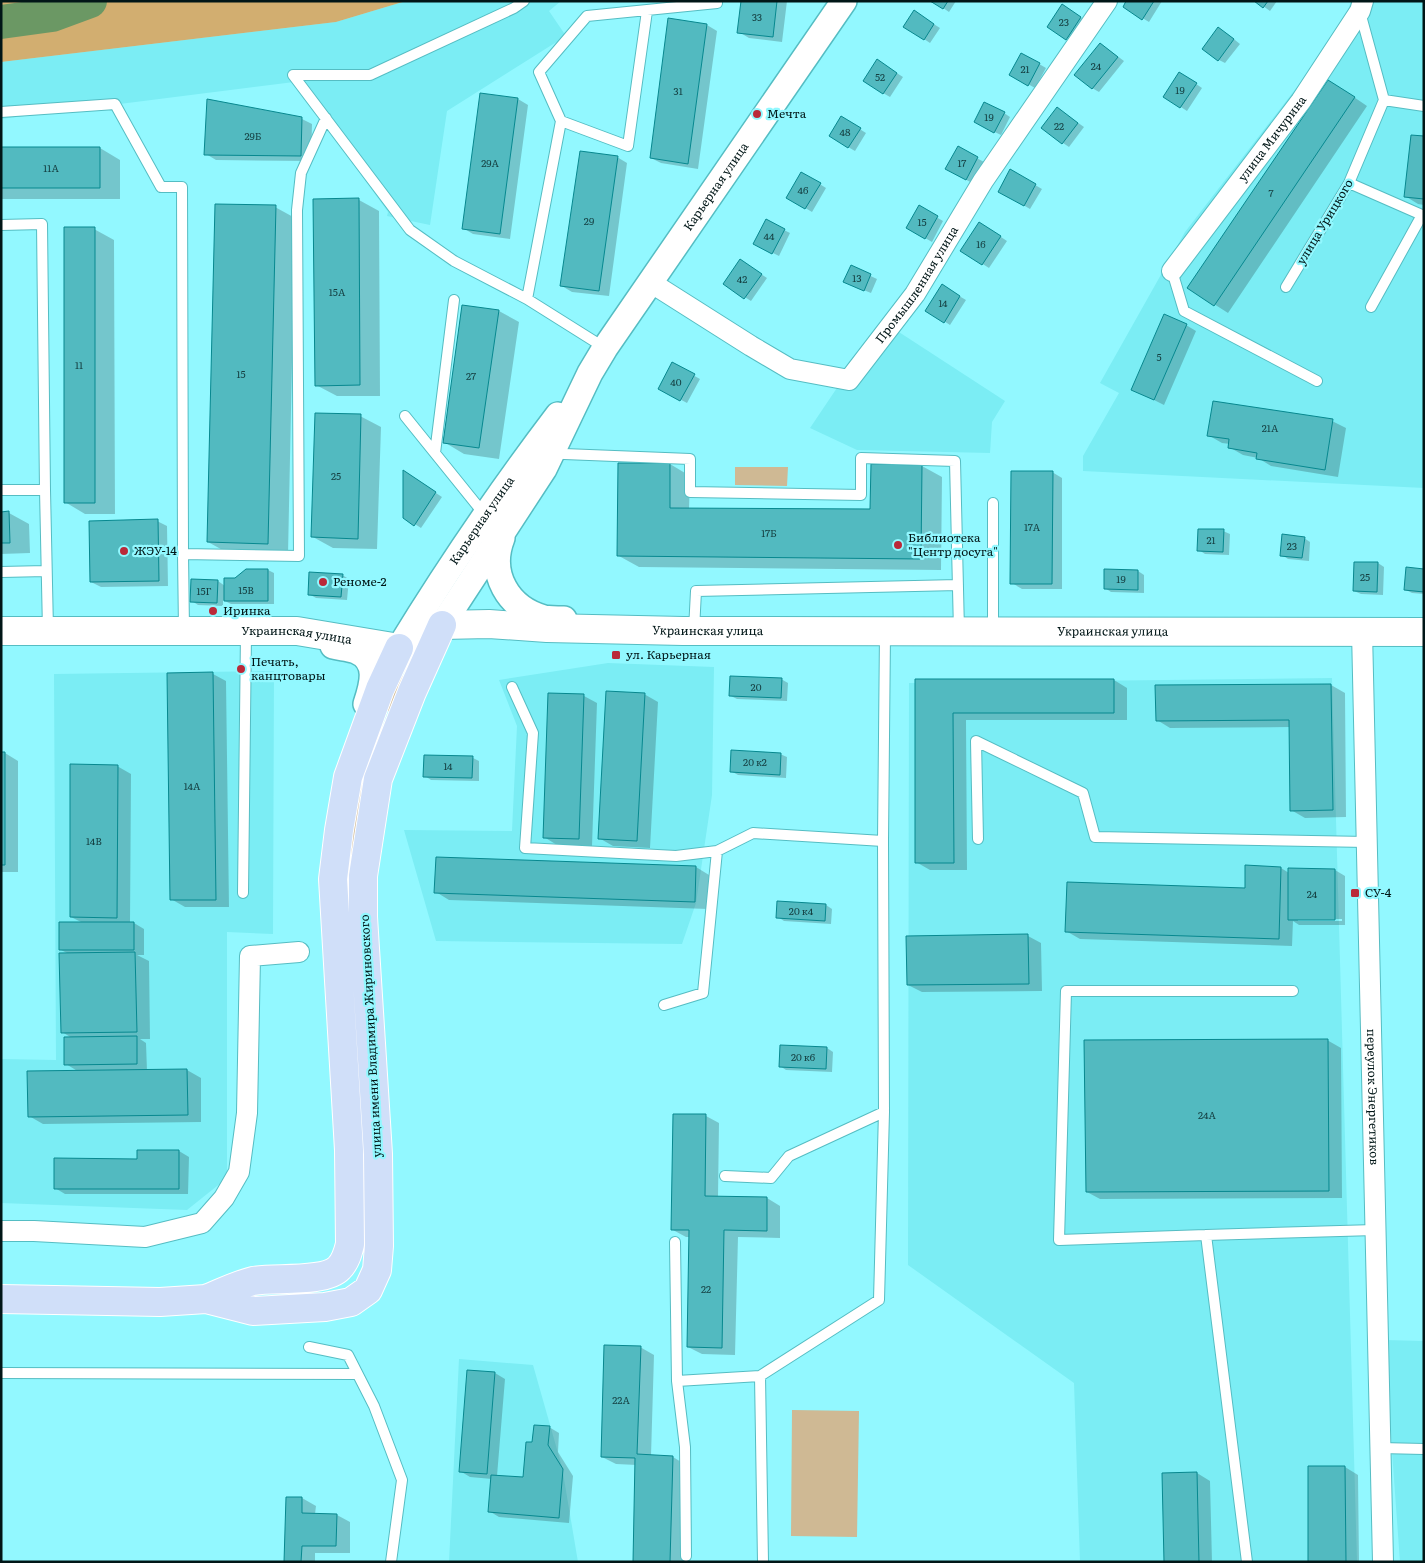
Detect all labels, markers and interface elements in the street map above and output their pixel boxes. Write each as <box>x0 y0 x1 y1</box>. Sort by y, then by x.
house number: 33 <box>752 9 762 24</box>
house number: 23 <box>1059 14 1069 29</box>
house number: 24 <box>1091 58 1102 73</box>
house number: 21 <box>1020 61 1030 76</box>
house number: 52 <box>875 69 885 84</box>
house number: 19 <box>1175 82 1185 97</box>
house number: 31 <box>673 83 683 98</box>
street label: улица Мичурина <box>1233 91 1310 185</box>
place label: Мечта <box>767 104 807 122</box>
marker: Мечта <box>751 108 763 120</box>
house number: 19 <box>984 109 994 124</box>
house number: 22 <box>1054 118 1064 133</box>
house number: 48 <box>839 124 851 139</box>
house number: 29Б <box>245 128 262 143</box>
street label: Карьерная улица <box>678 138 753 234</box>
house number: 29А <box>481 155 499 170</box>
house number: 17 <box>958 155 966 170</box>
house number: 11А <box>43 160 59 175</box>
street label: улица Урицкого <box>1291 175 1357 268</box>
house number: 46 <box>798 182 809 197</box>
house number: 7 <box>1268 185 1274 200</box>
house number: 29 <box>584 213 594 228</box>
house number: 15 <box>917 214 927 229</box>
street label: Промышленная улица <box>870 222 962 347</box>
house number: 44 <box>763 228 775 243</box>
house number: 16 <box>976 236 986 251</box>
house number: 13 <box>852 270 862 285</box>
house number: 42 <box>737 271 747 286</box>
house number: 15А <box>329 284 346 299</box>
house number: 14 <box>938 295 948 310</box>
house number: 5 <box>1156 349 1162 364</box>
house number: 11 <box>75 357 83 372</box>
house number: 15 <box>236 366 246 381</box>
house number: 27 <box>466 368 476 383</box>
house number: 40 <box>670 374 682 389</box>
house number: 21А <box>1262 420 1279 435</box>
house number: 25 <box>331 468 341 483</box>
street label: Карьерная улица <box>444 472 518 568</box>
house number: 17А <box>1024 519 1041 534</box>
house number: 17Б <box>761 525 777 540</box>
place label: Библиотека "Центр досуга" <box>908 528 998 560</box>
house number: 21 <box>1206 532 1216 547</box>
house number: 23 <box>1287 538 1297 553</box>
marker: Библиотека "Центр досуга" <box>892 539 904 551</box>
place label: ЖЭУ-14 <box>134 541 177 559</box>
marker: ЖЭУ-14 <box>118 545 130 557</box>
house number: 25 <box>1360 569 1370 584</box>
house number: 19 <box>1116 571 1126 586</box>
place label: Реноме-2 <box>333 572 387 590</box>
marker: Реноме-2 <box>317 576 329 588</box>
house number: 15В <box>238 582 254 597</box>
house number: 15Г <box>196 583 212 598</box>
place label: Иринка <box>223 601 271 619</box>
marker: Иринка <box>207 605 219 617</box>
street label: Украинская улица <box>652 620 764 639</box>
street label: Украинская улица <box>242 621 354 648</box>
street label: Украинская улица <box>1057 622 1169 640</box>
place label: ул. Карьерная <box>626 645 711 663</box>
marker: ул. Карьерная <box>610 649 622 661</box>
place label: Печать, канцтовары <box>251 652 326 684</box>
marker: Печать, канцтовары <box>235 663 247 675</box>
house number: 20 <box>751 679 762 694</box>
house number: 20 к2 <box>743 754 767 769</box>
house number: 14 <box>443 758 453 773</box>
house number: 14А <box>184 778 201 793</box>
house number: 14В <box>86 833 102 848</box>
place label: СУ-4 <box>1365 883 1392 901</box>
house number: 24 <box>1307 886 1318 901</box>
marker: СУ-4 <box>1349 887 1361 899</box>
house number: 20 к4 <box>789 903 814 918</box>
street label: улица имени Владимира Жириновского <box>355 914 385 1158</box>
street label: переулок Энергетиков <box>1363 1028 1384 1165</box>
house number: 20 к6 <box>791 1049 816 1064</box>
house number: 24А <box>1198 1107 1217 1122</box>
house number: 22 <box>701 1281 711 1296</box>
house number: 22А <box>612 1392 630 1407</box>

